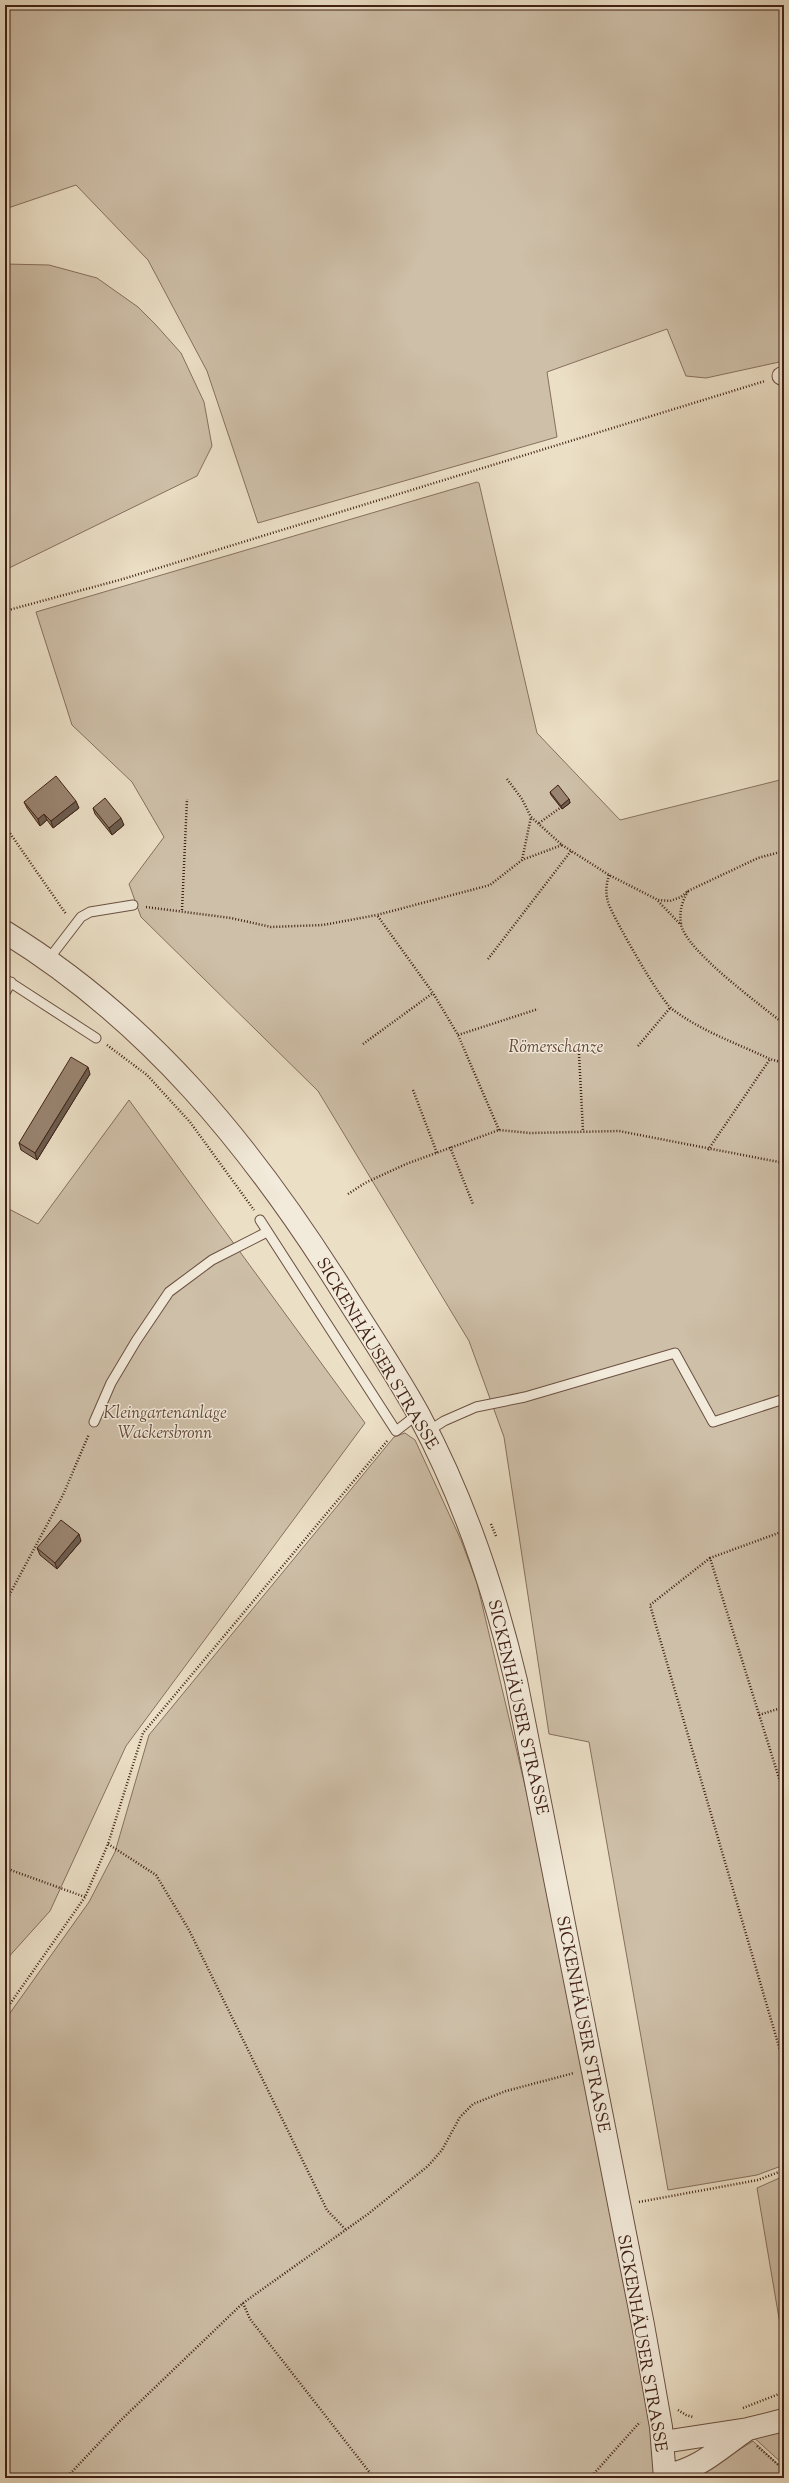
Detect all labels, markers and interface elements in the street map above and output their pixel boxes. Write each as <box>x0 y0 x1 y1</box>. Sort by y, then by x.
park label: Römerschanze <box>509 1036 604 1060</box>
street label: SICKENHÄUSER STRASSE <box>309 1253 443 1455</box>
park label: Kleingartenanlage Wackersbronn <box>103 1402 227 1446</box>
street label: SICKENHÄUSER STRASSE <box>481 1597 554 1817</box>
street label: SICKENHÄUSER STRASSE <box>549 1914 615 2135</box>
street label: SICKENHÄUSER STRASSE <box>610 2233 672 2454</box>

